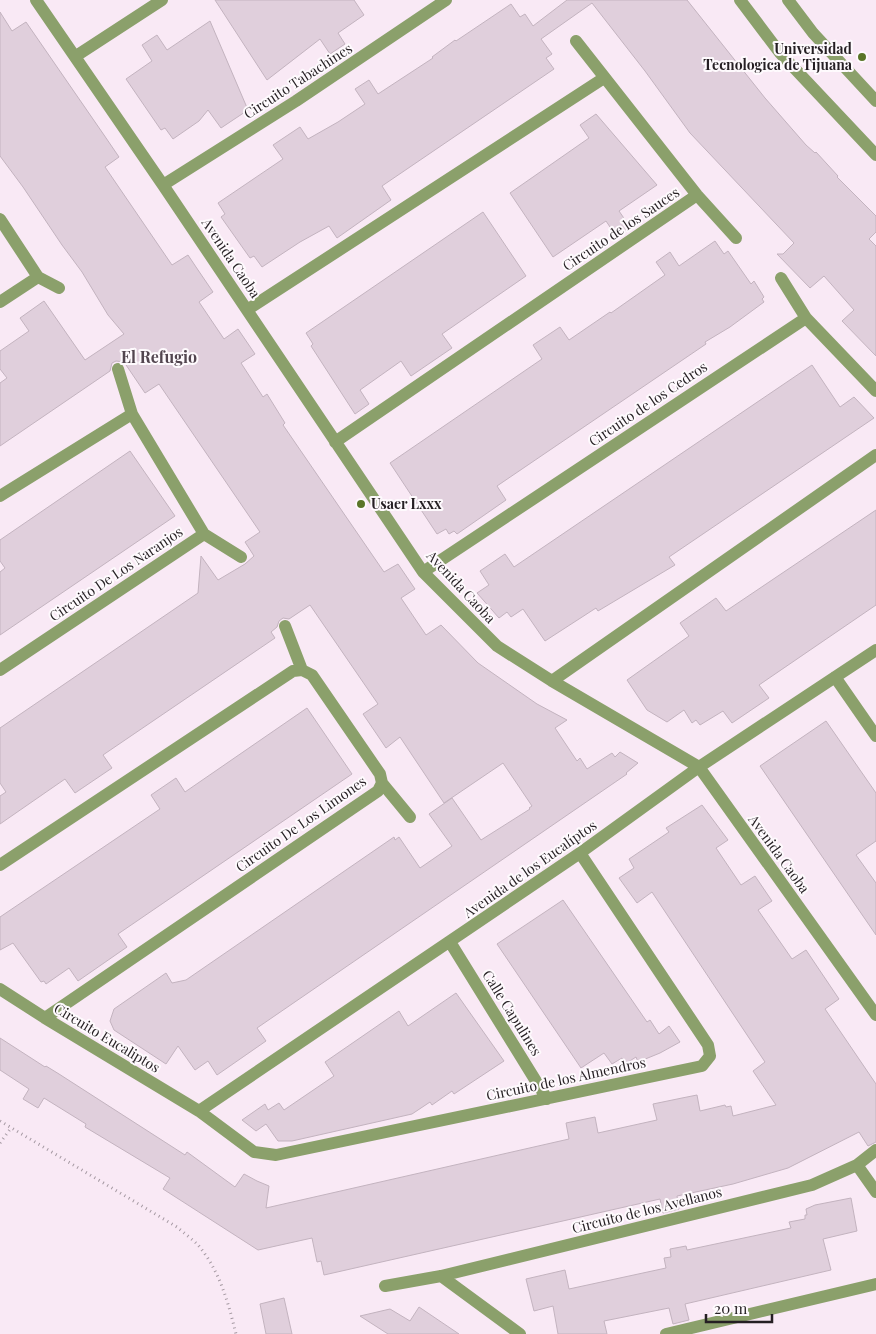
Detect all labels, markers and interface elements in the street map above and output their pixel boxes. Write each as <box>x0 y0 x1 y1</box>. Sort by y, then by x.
street label: Circuito Tabachines <box>240 38 356 123</box>
place label: Universidad Tecnologica de Tijuana <box>703 39 853 74</box>
marker: Universidad Tecnologica de Tijuana <box>856 51 868 63</box>
street label: Circuito de los Sauces <box>559 182 683 275</box>
street label: Avenida Caoba <box>197 213 265 301</box>
district label: El Refugio <box>121 346 197 367</box>
street label: Circuito de los Cedros <box>585 357 711 450</box>
place label: Usaer Lxxx <box>371 494 442 513</box>
marker: Usaer Lxxx <box>355 498 367 510</box>
street label: Circuito De Los Naranjos <box>45 522 186 625</box>
street label: Avenida Caoba <box>422 546 500 627</box>
street label: Circuito De Los Limones <box>232 771 370 876</box>
street label: Avenida Caoba <box>744 810 814 897</box>
street label: Avenida de los Eucalíptos <box>458 815 600 922</box>
street label: Calle Capulines <box>478 966 546 1059</box>
street label: Circuito Eucaliptos <box>51 998 164 1077</box>
street label: Circuito de los Almendros <box>484 1052 647 1105</box>
street label: Circuito de los Avellanos <box>570 1182 724 1237</box>
scale bar <box>706 1292 772 1324</box>
text: 20 m <box>714 1298 748 1318</box>

